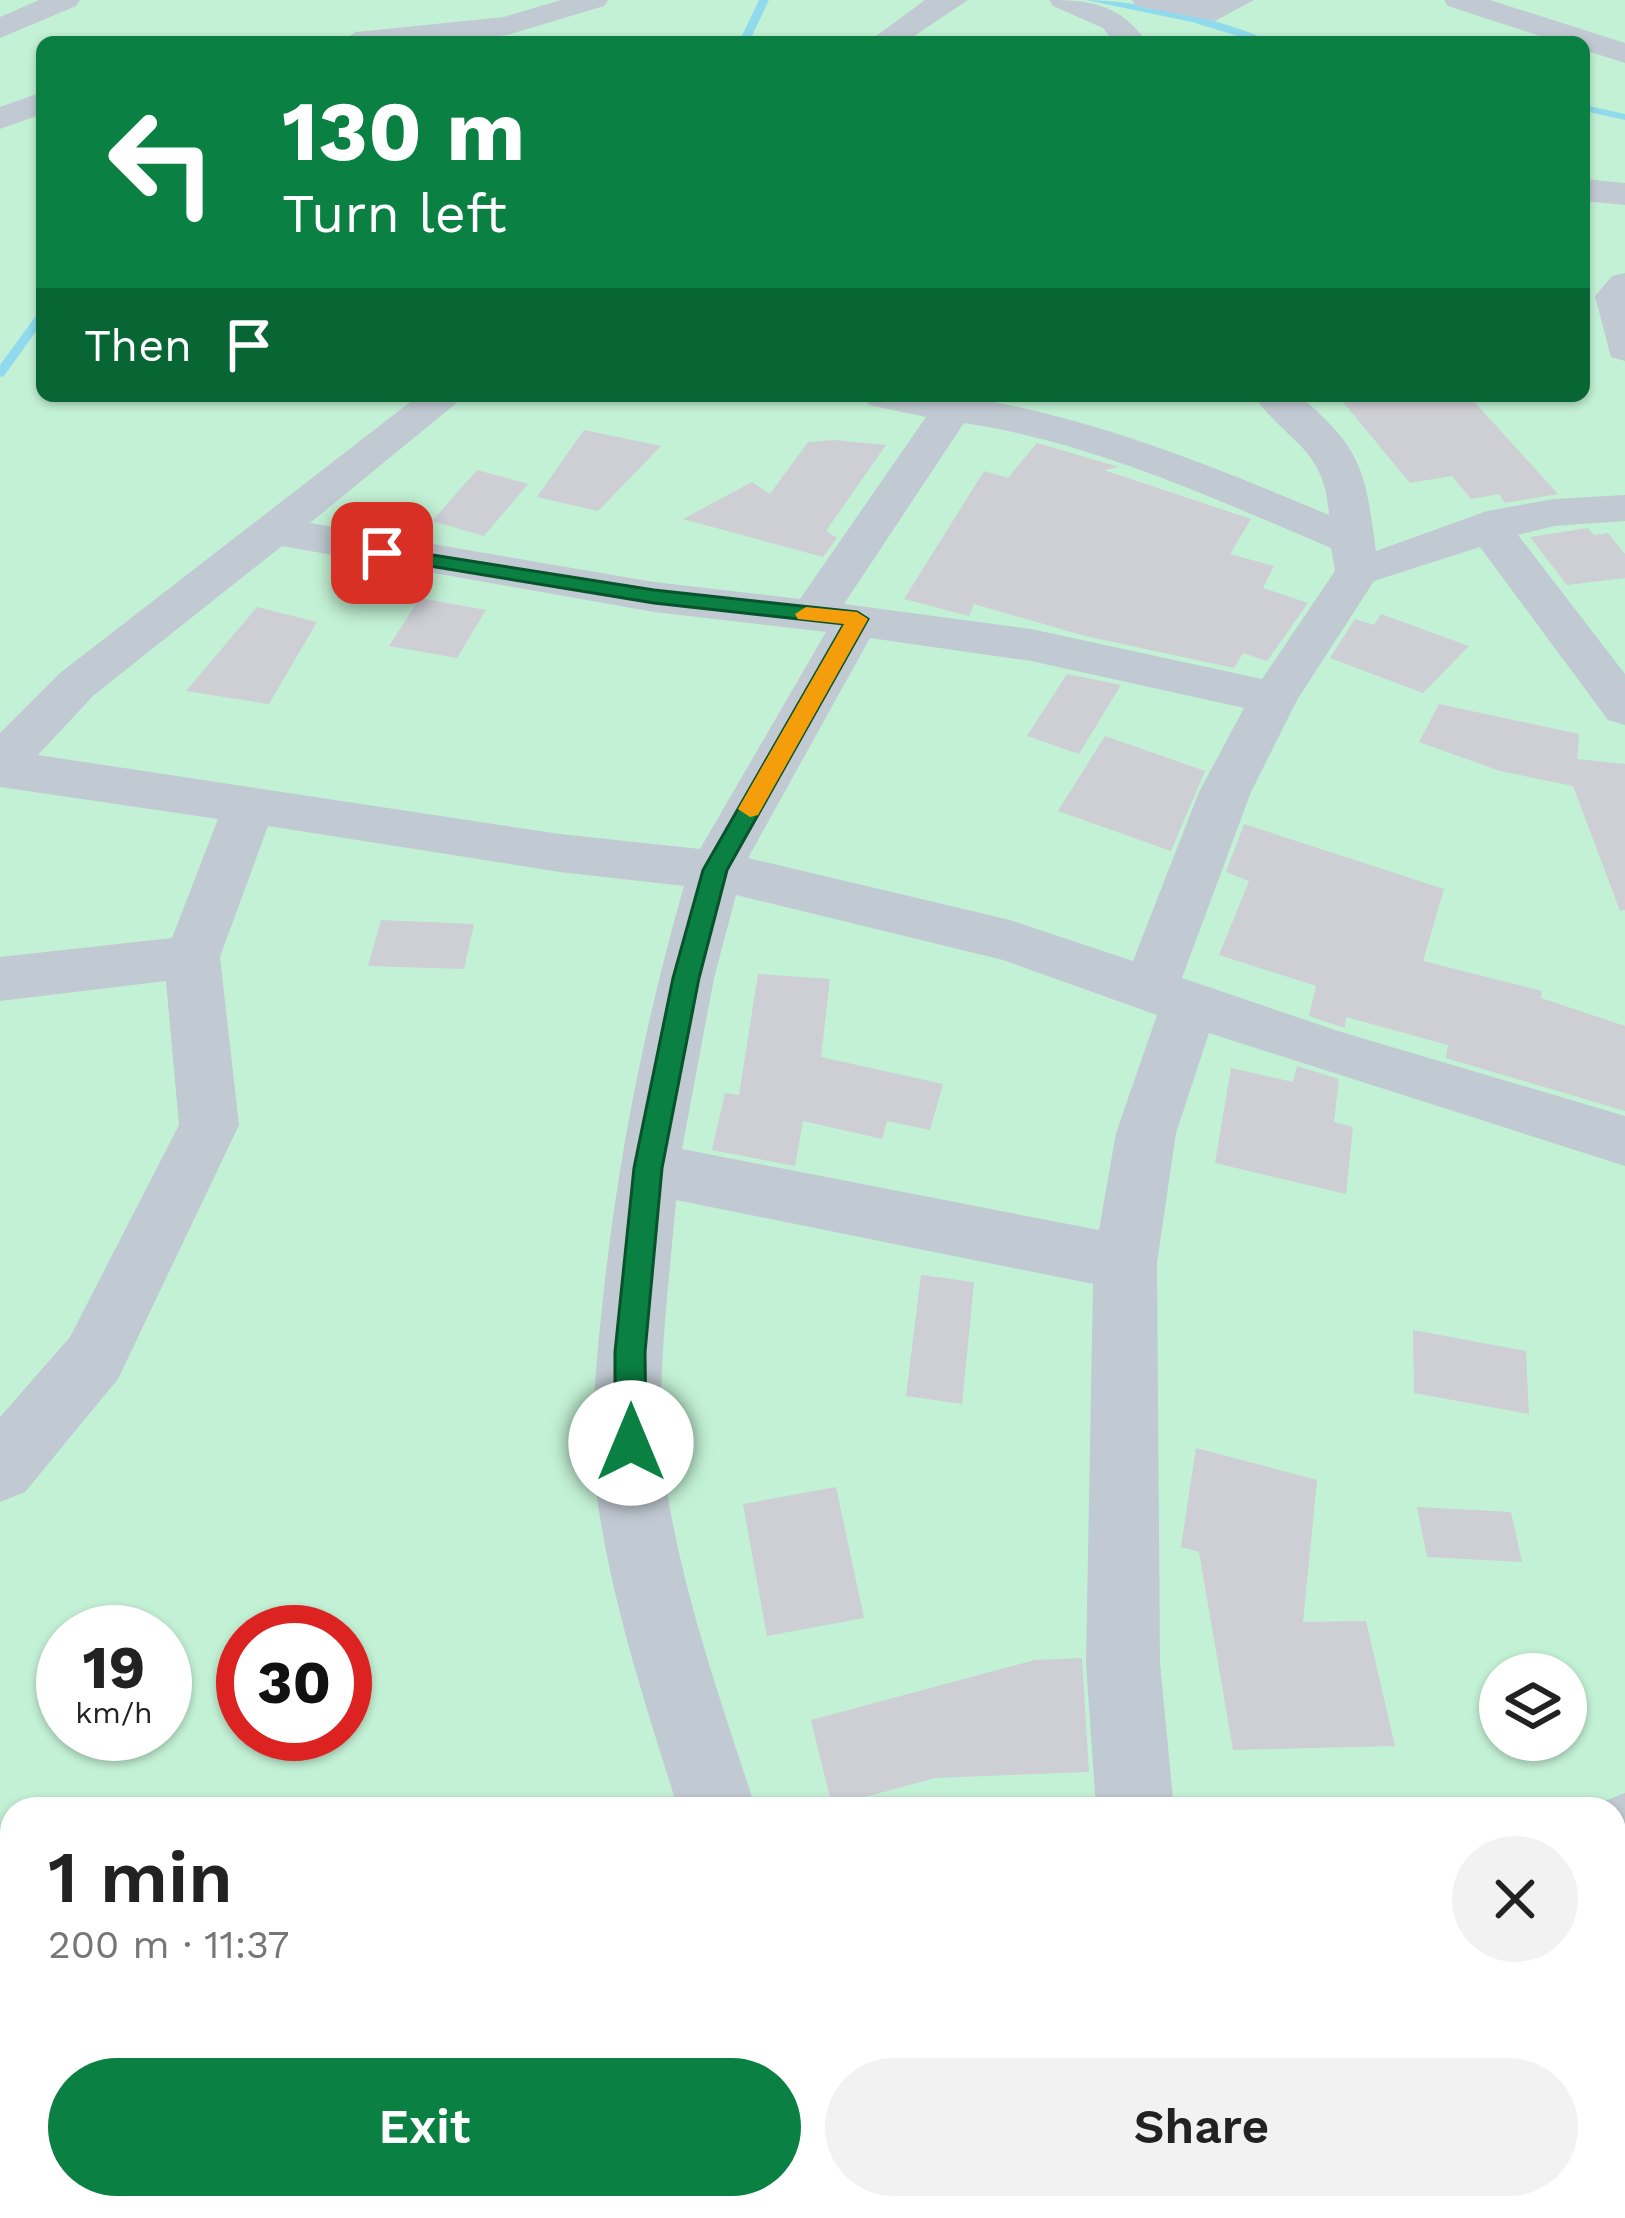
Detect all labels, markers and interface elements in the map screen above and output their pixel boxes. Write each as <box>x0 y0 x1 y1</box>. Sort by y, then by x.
text: 130 m <box>282 82 525 180</box>
icon: left <box>84 84 240 240</box>
text: Turn left <box>282 182 507 245</box>
icon: arrive <box>216 312 282 378</box>
text: Then <box>84 319 192 372</box>
pin <box>331 502 433 604</box>
icon: arrive <box>349 520 415 586</box>
position arrow <box>568 1380 694 1506</box>
speed limit sign: 30 <box>216 1605 372 1761</box>
text: 19 <box>83 1632 145 1703</box>
map controls <box>1479 1653 1587 1761</box>
button: layers <box>1479 1653 1587 1761</box>
text: km/h <box>75 1695 153 1730</box>
text: 1 min <box>48 1835 233 1919</box>
button: close <box>1452 1836 1578 1962</box>
text: 200 m · 11:37 <box>48 1922 289 1967</box>
button: Exit <box>48 2058 801 2196</box>
button: Share <box>825 2058 1578 2196</box>

